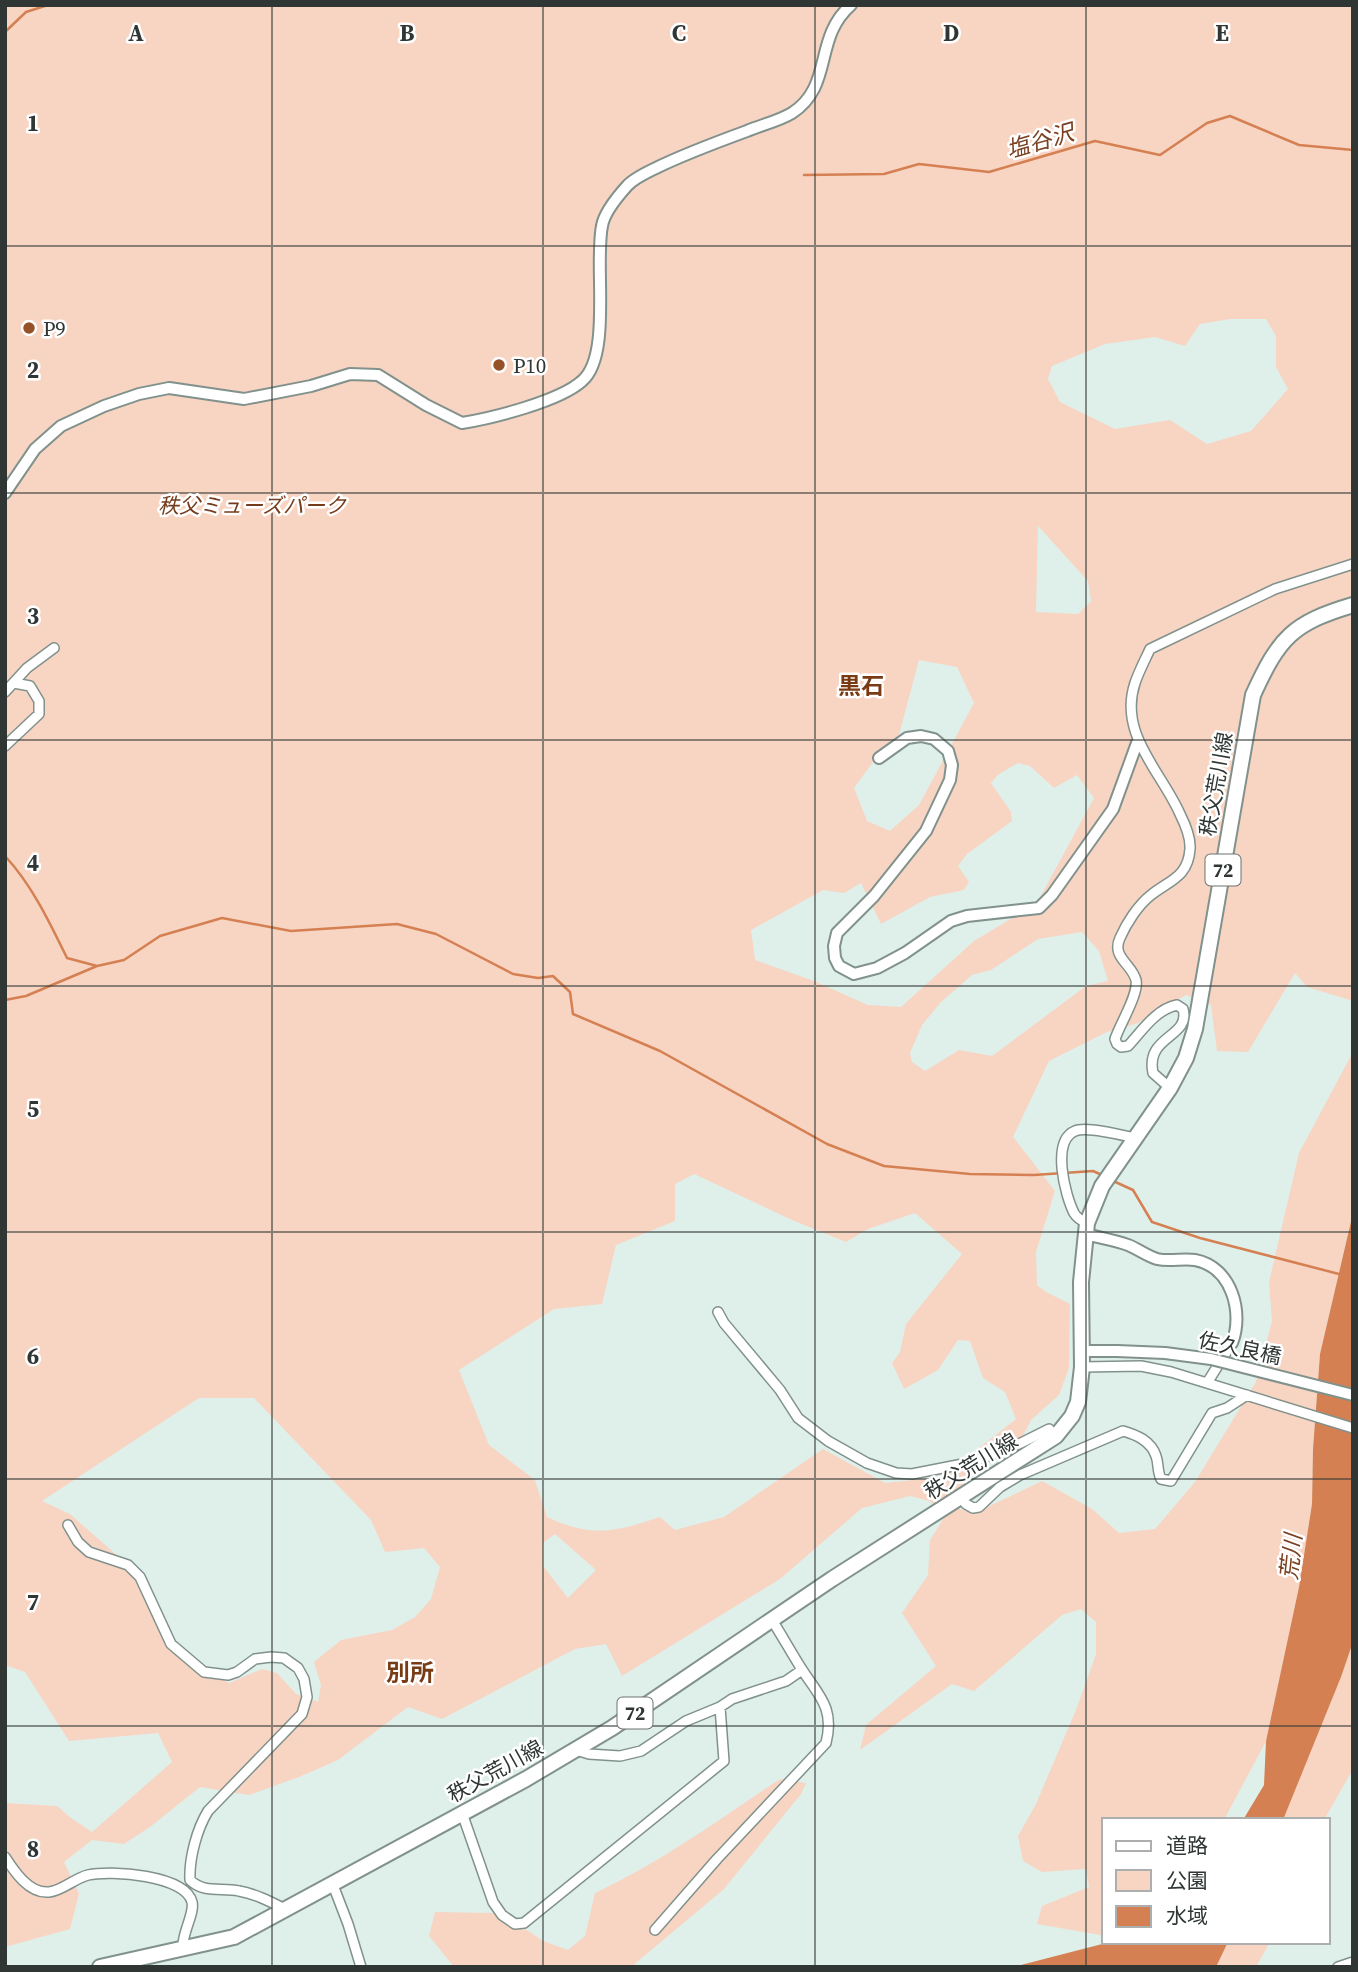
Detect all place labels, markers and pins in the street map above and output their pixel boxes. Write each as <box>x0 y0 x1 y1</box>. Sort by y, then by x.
place label: P9 <box>43 314 66 343</box>
marker: P9 <box>21 320 37 336</box>
place label: P10 <box>513 351 546 380</box>
marker: P10 <box>491 357 507 373</box>

